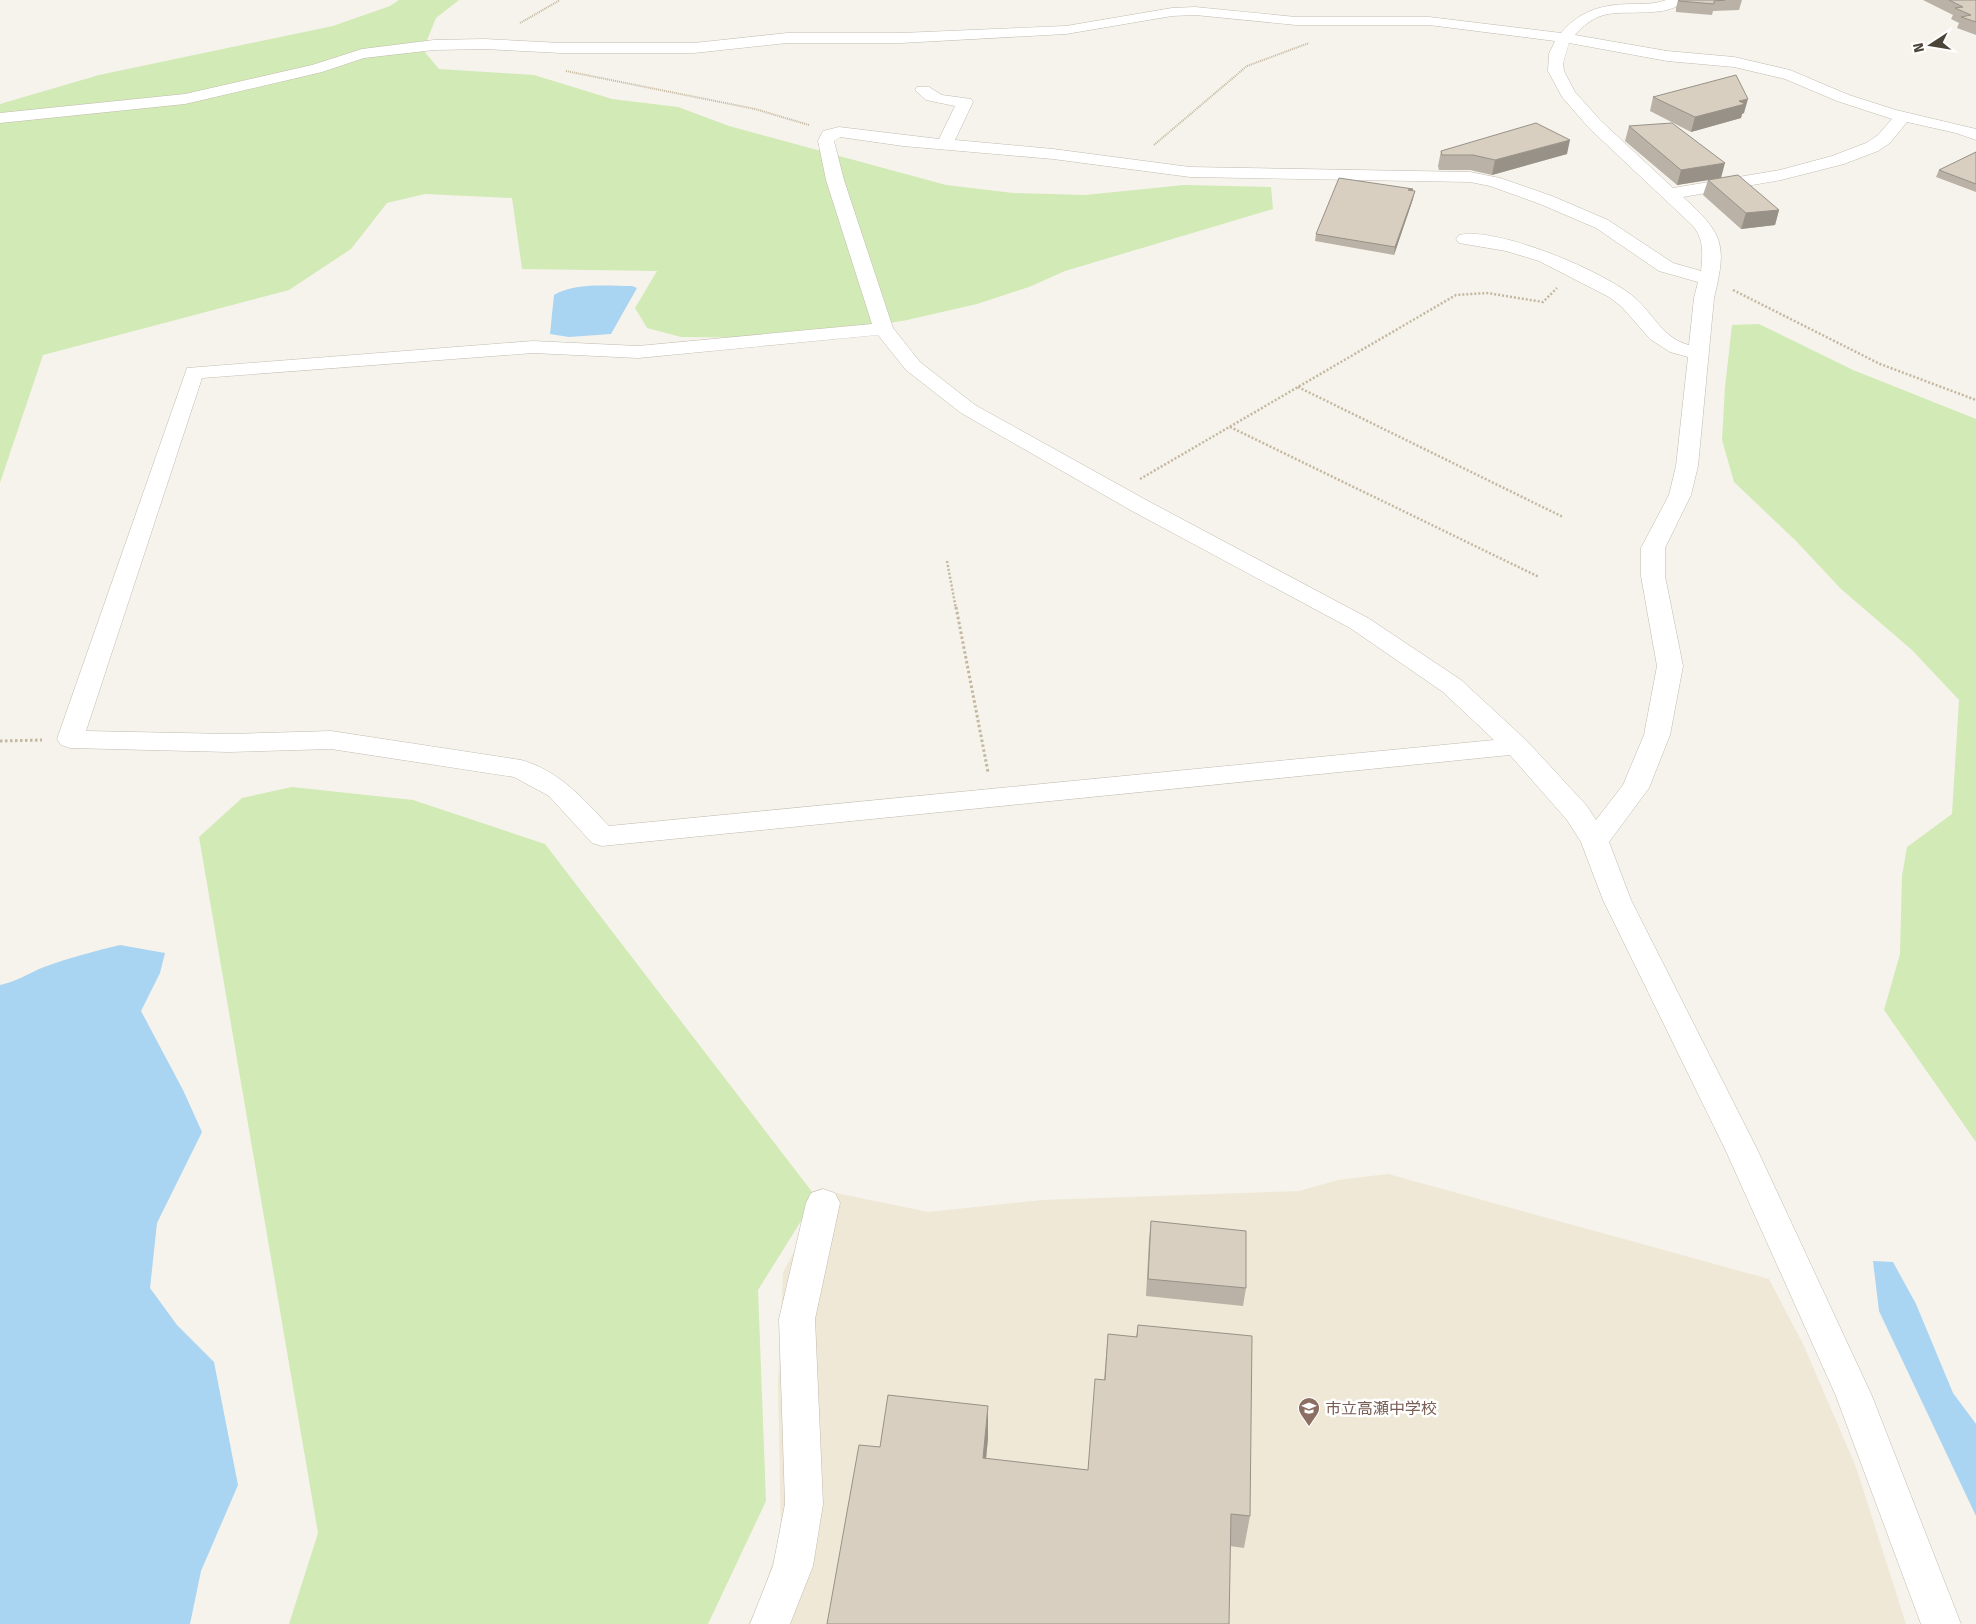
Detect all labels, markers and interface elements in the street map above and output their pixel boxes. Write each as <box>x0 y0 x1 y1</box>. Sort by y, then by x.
north arrow <box>1906 20 1956 70</box>
text: N <box>1909 41 1928 54</box>
school or university icon: 市立高瀬中学校 <box>1297 1396 1321 1427</box>
place label: 市立高瀬中学校 <box>1325 1399 1437 1418</box>

